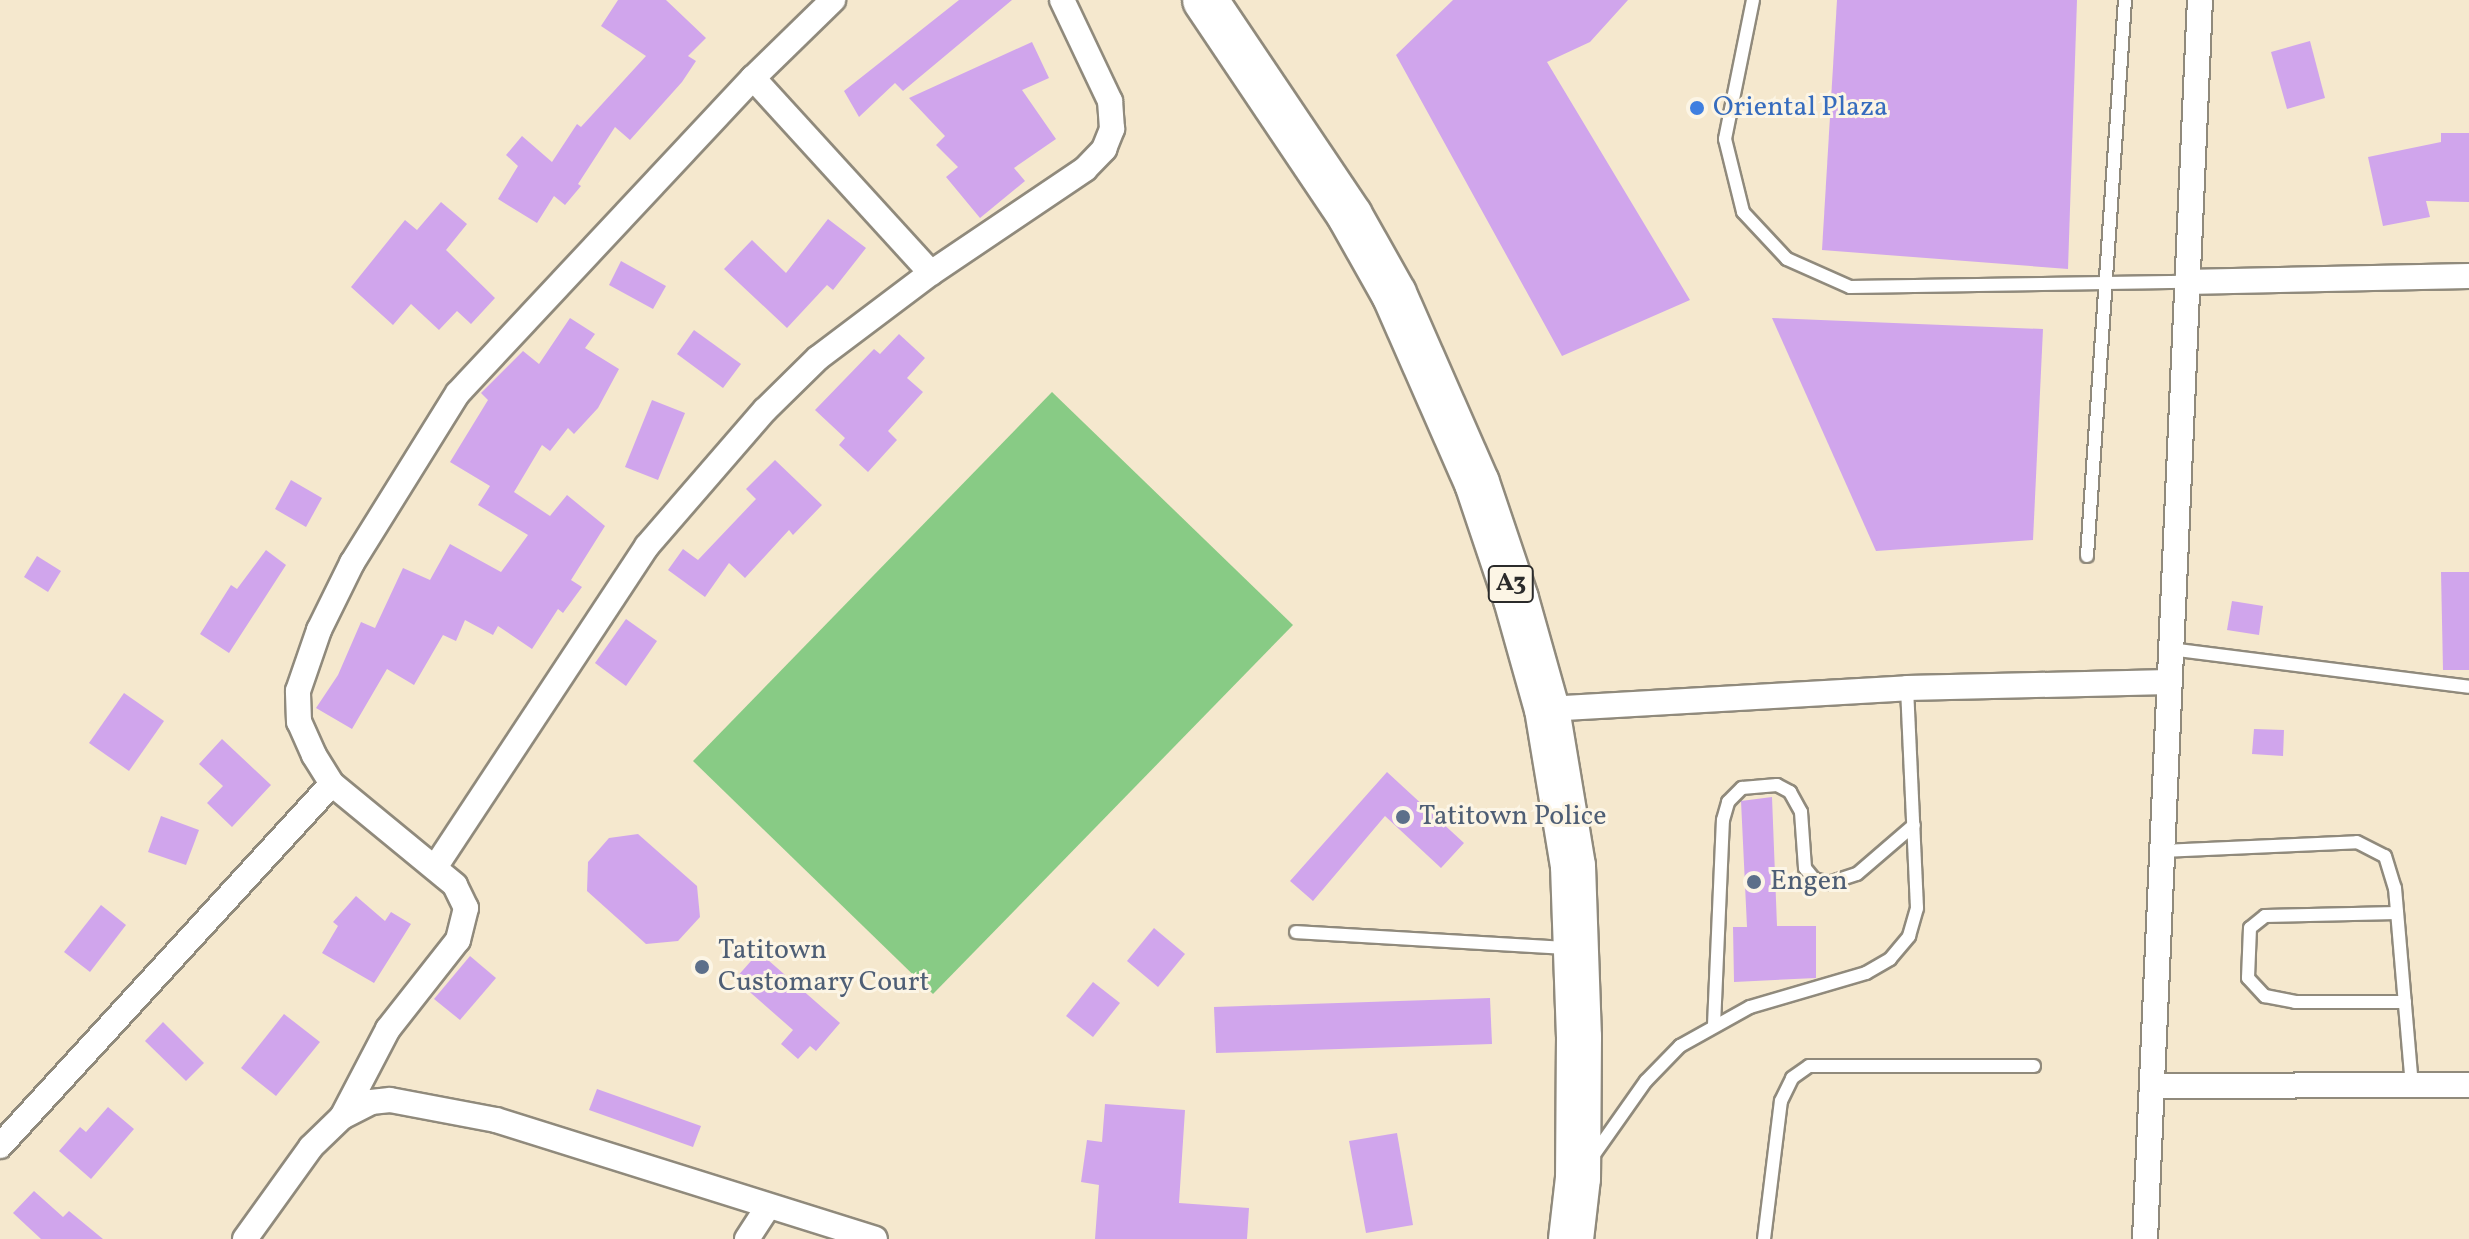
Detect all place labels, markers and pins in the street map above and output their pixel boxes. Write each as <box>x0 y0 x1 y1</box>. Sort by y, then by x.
place label: Oriental Plaza <box>1713 91 1888 125</box>
marker: Oriental Plaza <box>1688 99 1706 117</box>
place label: Tatitown Police <box>1419 800 1607 834</box>
marker: Tatitown Police <box>1394 808 1412 826</box>
place label: Engen <box>1770 865 1848 899</box>
marker: Engen <box>1745 873 1763 891</box>
place label: Tatitown Customary Court <box>718 934 930 1000</box>
marker: Tatitown Customary Court <box>693 958 711 976</box>

